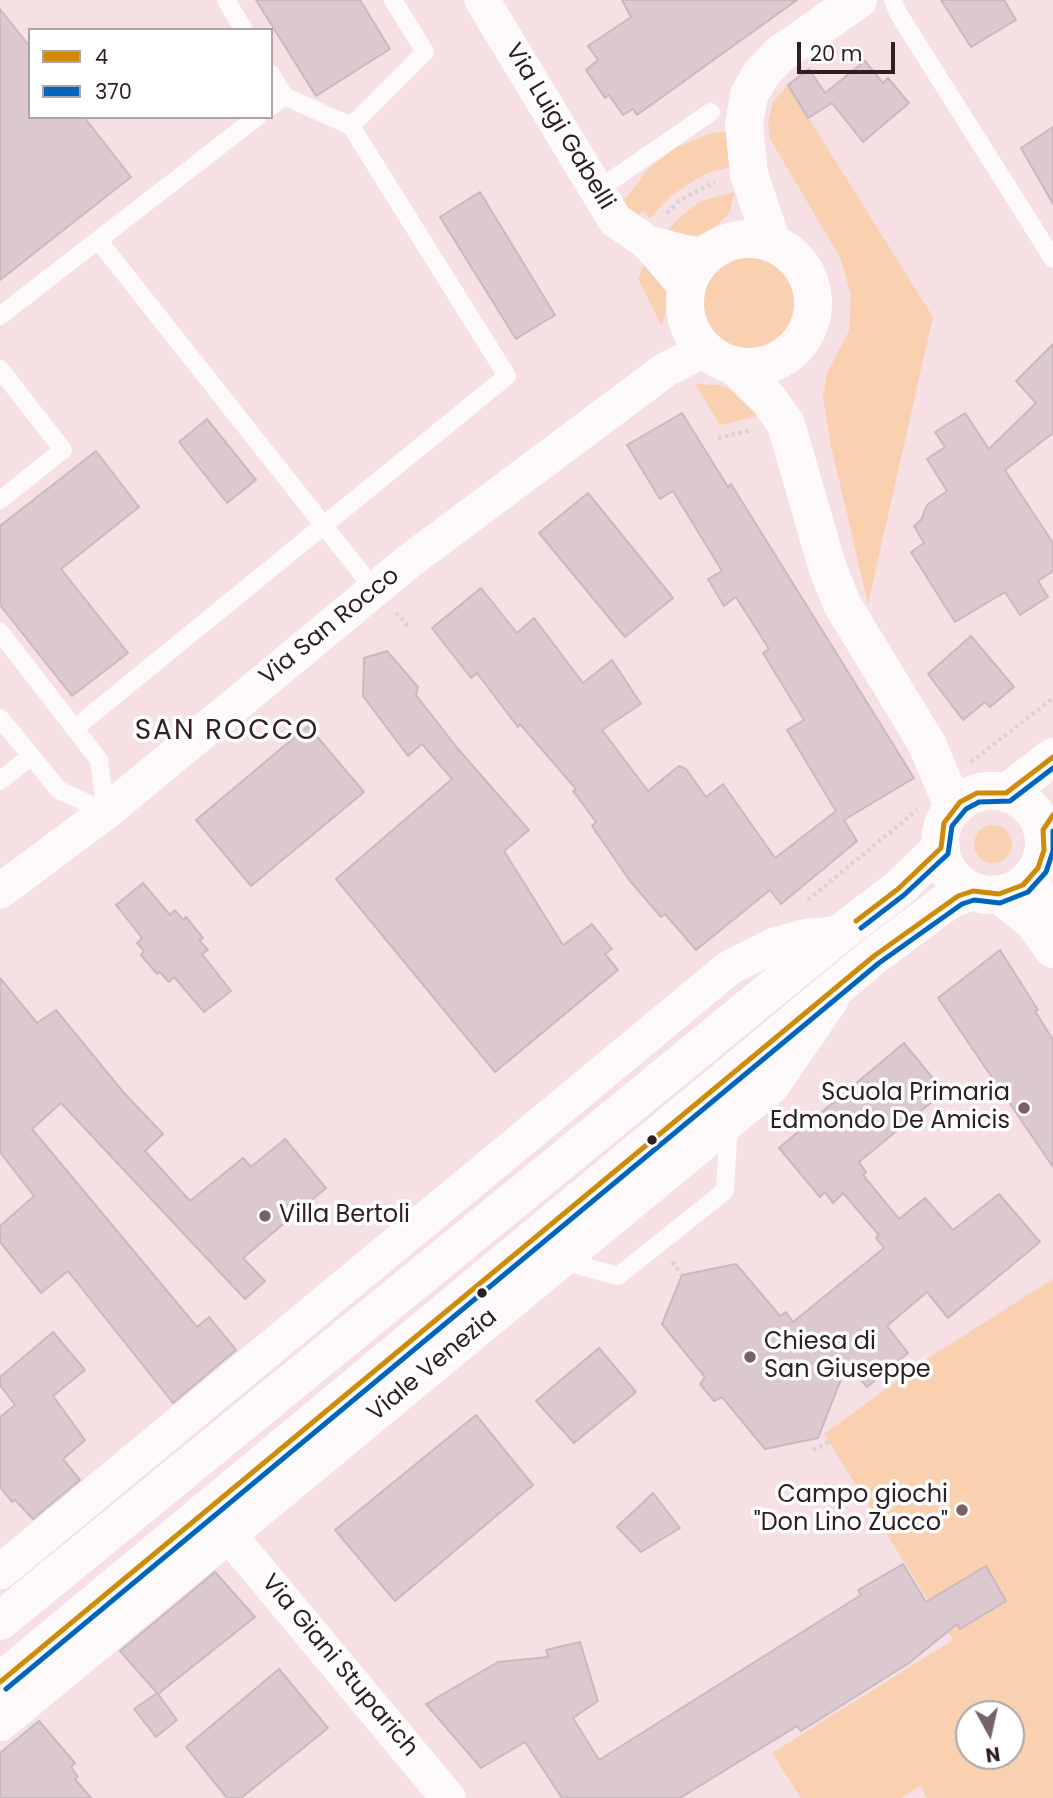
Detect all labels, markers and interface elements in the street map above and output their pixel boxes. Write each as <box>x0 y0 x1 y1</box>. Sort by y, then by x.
legend <box>28 28 273 119</box>
scale bar <box>801 28 899 72</box>
street label: Via Luigi Gabelli <box>498 39 620 215</box>
text: 20 m <box>810 39 863 68</box>
text: 4 <box>95 42 108 71</box>
text: 370 <box>95 77 132 106</box>
street label: Via San Rocco <box>254 562 406 692</box>
district label: SAN ROCCO <box>136 715 318 749</box>
place label: Scuola Primaria Edmondo De Amicis <box>770 1080 1010 1136</box>
marker: Scuola Primaria Edmondo De Amicis <box>1016 1100 1032 1116</box>
unlabelled marker <box>645 1133 659 1147</box>
place label: Villa Bertoli <box>279 1202 410 1230</box>
marker: Villa Bertoli <box>257 1208 273 1224</box>
unlabelled marker <box>475 1286 489 1300</box>
street label: Viale Venezia <box>362 1304 504 1428</box>
place label: Chiesa di San Giuseppe <box>764 1329 931 1385</box>
marker: Chiesa di San Giuseppe <box>742 1349 758 1365</box>
place label: Campo giochi "Don Lino Zucco" <box>754 1482 948 1538</box>
marker: Campo giochi "Don Lino Zucco" <box>954 1502 970 1518</box>
street label: Via Giani Stuparich <box>254 1569 424 1763</box>
north arrow <box>955 1700 1025 1770</box>
text: N <box>984 1740 1002 1769</box>

